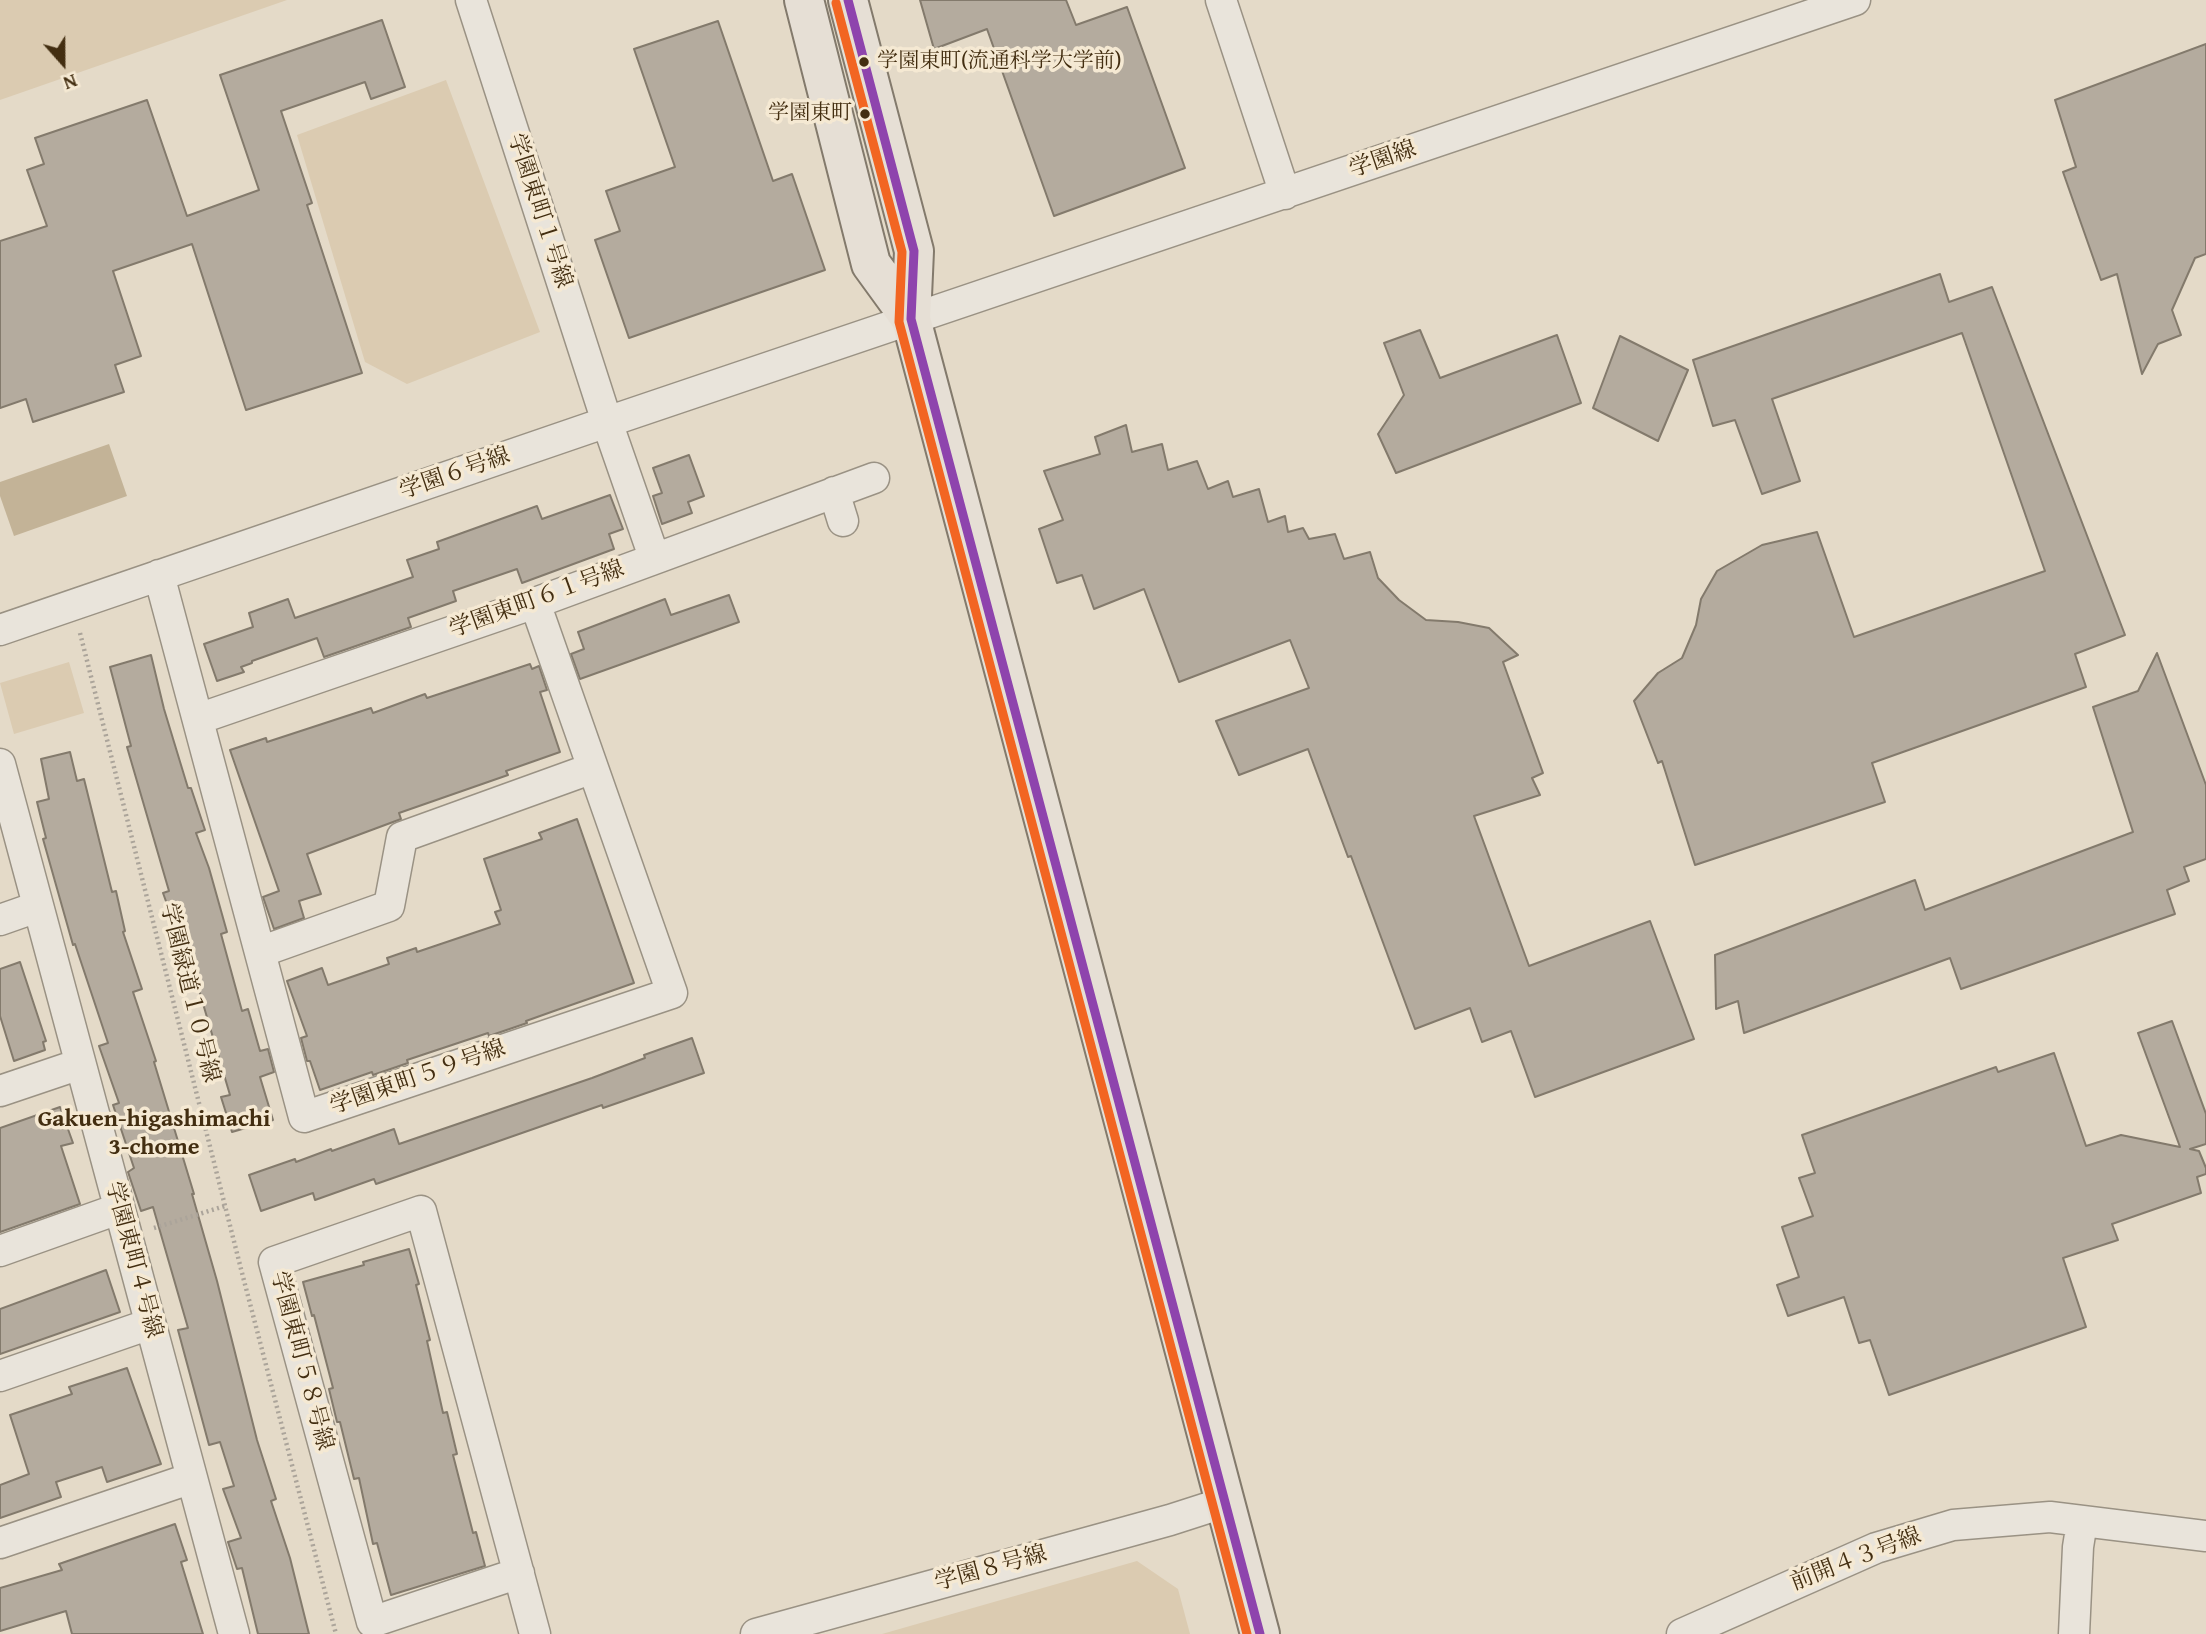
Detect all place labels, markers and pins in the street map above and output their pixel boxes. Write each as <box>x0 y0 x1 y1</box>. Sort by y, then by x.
place label: 学園東町(流通科学大学前) <box>877 49 1122 75</box>
marker: 学園東町(流通科学大学前) <box>857 55 871 69</box>
place label: 学園東町 <box>768 101 852 127</box>
marker: 学園東町 <box>858 107 872 121</box>

